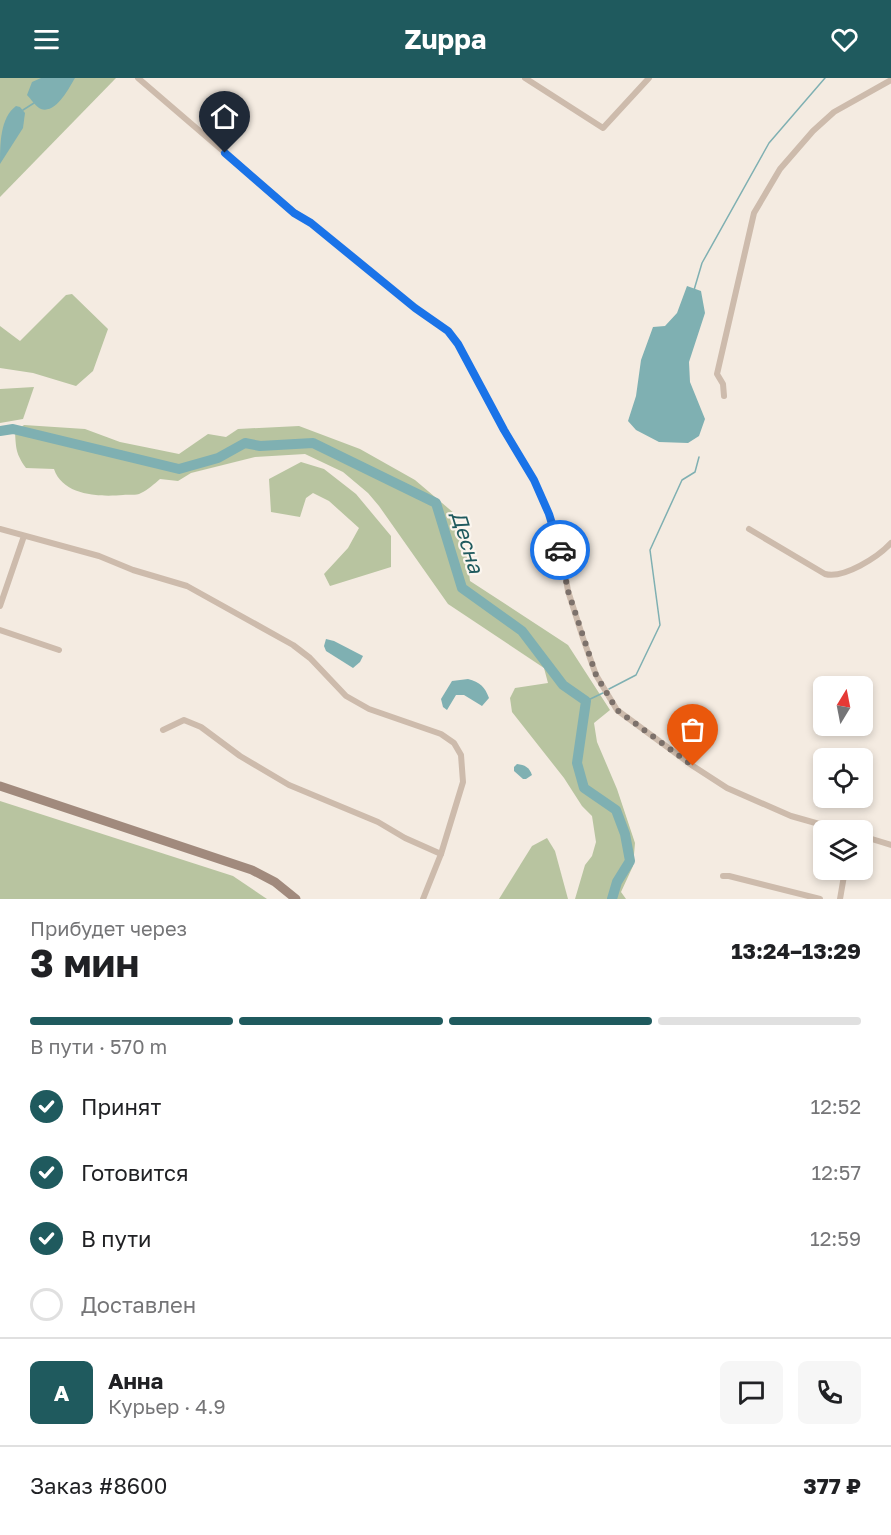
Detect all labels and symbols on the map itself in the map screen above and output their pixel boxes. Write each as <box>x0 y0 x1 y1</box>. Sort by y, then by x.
pin <box>199 91 250 153</box>
water label: Десна <box>446 507 490 577</box>
courier <box>530 520 590 580</box>
north arrow <box>813 676 873 736</box>
pin <box>667 704 718 766</box>

